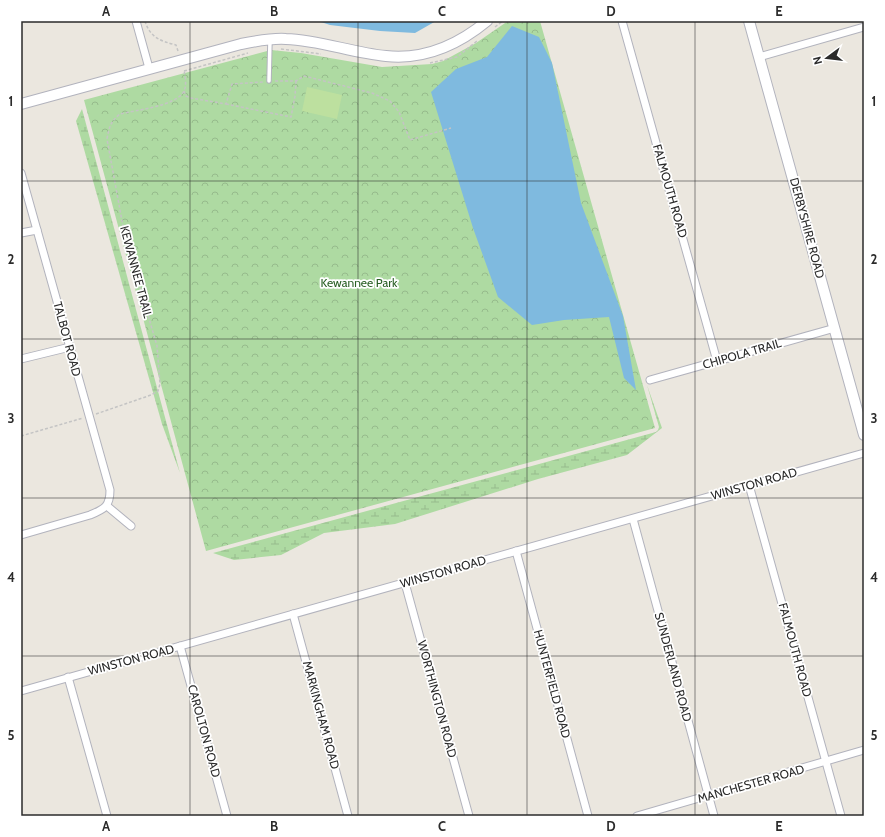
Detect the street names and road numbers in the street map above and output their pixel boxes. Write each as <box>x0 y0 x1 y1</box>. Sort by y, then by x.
street label: FALMOUTH ROAD <box>650 142 691 240</box>
street label: DERBYSHIRE ROAD <box>787 176 828 280</box>
street label: KEWANNEE TRAIL <box>117 224 156 320</box>
street label: TALBOT ROAD <box>50 300 85 378</box>
street label: CHIPOLA TRAIL <box>701 335 783 372</box>
street label: WINSTON ROAD <box>709 464 799 503</box>
street label: WINSTON ROAD <box>398 552 488 591</box>
street label: FALMOUTH ROAD <box>776 601 815 699</box>
street label: SUNDERLAND ROAD <box>652 611 695 723</box>
street label: HUNTERFIELD ROAD <box>531 628 574 740</box>
street label: WORTHINGTON ROAD <box>415 639 460 759</box>
street label: WINSTON ROAD <box>86 641 176 678</box>
street label: MARKINGHAM ROAD <box>300 659 343 771</box>
street label: CAROLTON ROAD <box>185 683 224 779</box>
street label: MANCHESTER ROAD <box>696 761 806 806</box>

